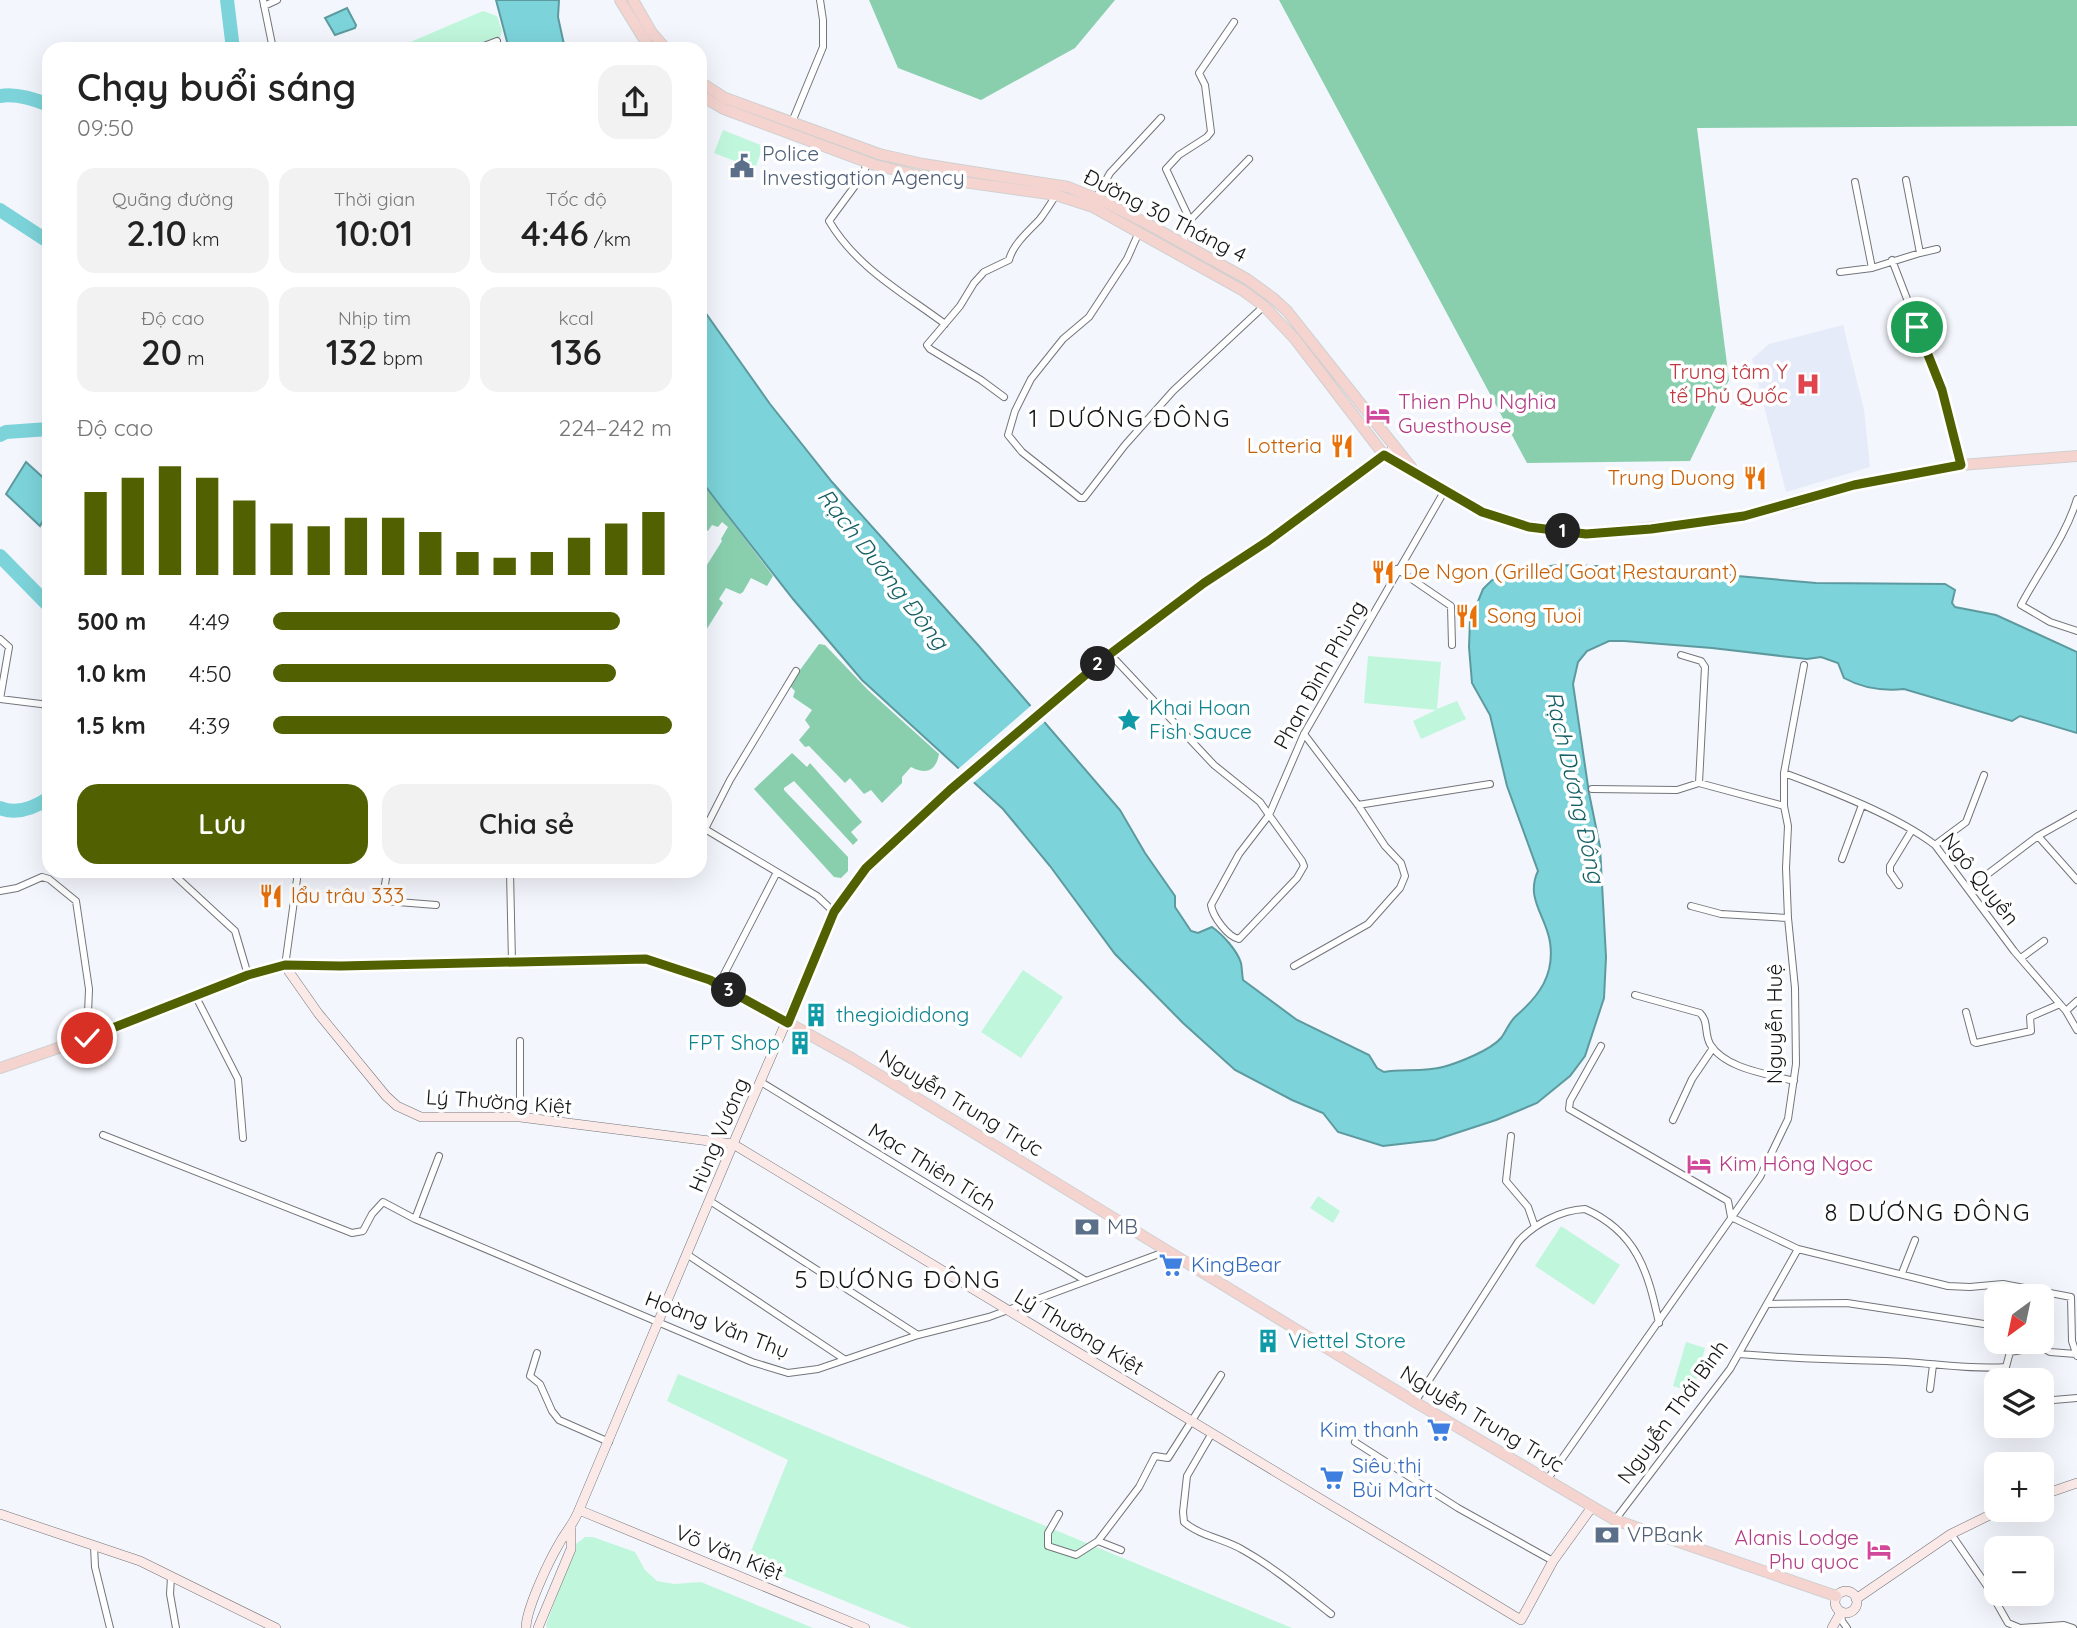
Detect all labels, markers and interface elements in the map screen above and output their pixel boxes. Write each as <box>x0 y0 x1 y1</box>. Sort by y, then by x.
text: Chạy buổi sáng <box>77 63 356 111</box>
button: share <box>598 65 672 139</box>
text: 09:50 <box>77 113 134 142</box>
place label: Police Investigation Agency <box>762 140 965 190</box>
public building icon: Police Investigation Agency <box>728 152 756 180</box>
street label: Đường 30 Tháng 4 <box>1080 163 1251 267</box>
text: Quãng đường <box>112 187 234 211</box>
text: Thời gian <box>334 187 415 211</box>
text: Tốc độ <box>546 187 607 211</box>
text: 2.10 <box>126 211 187 255</box>
text: 10:01 <box>336 211 413 255</box>
text: 4:46 <box>521 211 589 255</box>
text: km <box>187 227 220 251</box>
text: /km <box>589 227 631 251</box>
pin <box>1887 297 1947 357</box>
text: Độ cao <box>141 306 204 330</box>
text: Nhịp tim <box>338 306 411 330</box>
text: kcal <box>558 306 594 330</box>
icon: arrive <box>1898 308 1936 346</box>
text: 20 <box>141 330 182 374</box>
text: 132 <box>326 330 378 374</box>
text: 136 <box>551 330 602 374</box>
text: m <box>182 346 205 370</box>
text: bpm <box>378 346 423 370</box>
place label: Trung tâm Y tế Phú Quốc <box>1669 358 1788 408</box>
hospital icon: Trung tâm Y tế Phú Quốc <box>1794 370 1822 398</box>
place label: Thien Phu Nghia Guesthouse <box>1398 388 1557 438</box>
hotel icon: Thien Phu Nghia Guesthouse <box>1364 400 1392 428</box>
district label: 1 DƯƠNG ĐÔNG <box>1029 403 1231 433</box>
text: Độ cao <box>77 413 153 442</box>
text: 224–242 m <box>558 413 672 442</box>
place label: Lotteria <box>1247 432 1322 458</box>
restaurant icon: Lotteria <box>1328 432 1356 460</box>
place label: Trung Duong <box>1608 464 1735 490</box>
restaurant icon: Trung Duong <box>1741 464 1769 492</box>
water label: Rạch Dương Đông <box>812 482 956 656</box>
pin: 1 <box>1546 514 1580 548</box>
text: 1 <box>1559 518 1566 542</box>
restaurant icon: De Ngon (Grilled Goat Restaurant) <box>1369 558 1397 586</box>
place label: De Ngon (Grilled Goat Restaurant) <box>1403 558 1737 584</box>
street label: Phan Đình Phùng <box>1267 596 1371 753</box>
restaurant icon: Song Tuoi <box>1453 602 1481 630</box>
place label: Song Tuoi <box>1487 602 1582 628</box>
text: 500 m <box>77 607 146 636</box>
text: 4:49 <box>189 607 230 636</box>
pin: 2 <box>1080 646 1116 682</box>
text: 2 <box>1092 651 1103 675</box>
text: 1.0 km <box>77 659 147 688</box>
text: 4:50 <box>189 659 232 688</box>
water label: Rạch Dương Đông <box>1539 688 1612 887</box>
place label: Khai Hoan Fish Sauce <box>1149 694 1252 744</box>
place icon: Khai Hoan Fish Sauce <box>1115 706 1143 734</box>
text: 1.5 km <box>77 711 146 740</box>
text: 4:39 <box>189 711 230 740</box>
button: Lưu <box>77 784 368 864</box>
button: Chia sẻ <box>382 784 672 864</box>
street label: Ngô Quyền <box>1936 827 2025 930</box>
restaurant icon: lẩu trâu 333 <box>257 882 285 910</box>
place label: lẩu trâu 333 <box>291 882 404 908</box>
street label: Nguyễn Huệ <box>1761 964 1787 1084</box>
pin: 3 <box>712 972 746 1007</box>
text: 3 <box>723 977 734 1001</box>
building icon: thegioididong <box>802 1001 830 1029</box>
place label: thegioididong <box>836 1001 969 1027</box>
pin <box>57 1008 117 1068</box>
icon: check <box>68 1019 106 1057</box>
place label: FPT Shop <box>688 1029 780 1055</box>
building icon: FPT Shop <box>786 1029 814 1057</box>
street label: Nguyễn Trung Trực <box>875 1043 1048 1161</box>
street label: Hùng Vương <box>682 1074 754 1196</box>
street label: Lý Thường Kiệt <box>425 1083 573 1119</box>
street label: Mạc Thiên Tích <box>864 1117 1001 1216</box>
hotel icon: Kim Hông Ngoc <box>1685 1150 1713 1178</box>
place label: Kim Hông Ngoc <box>1719 1150 1873 1176</box>
district label: 8 DƯƠNG ĐÔNG <box>1825 1197 2031 1227</box>
bank icon: MB <box>1073 1213 1101 1241</box>
place label: MB <box>1107 1213 1138 1239</box>
supermarket icon: KingBear <box>1157 1251 1185 1279</box>
place label: KingBear <box>1191 1251 1281 1277</box>
district label: 5 DƯƠNG ĐÔNG <box>795 1264 1001 1294</box>
street label: Lý Thường Kiệt <box>1010 1282 1149 1380</box>
north arrow <box>1984 1284 2054 1354</box>
map controls <box>1984 1284 2054 1606</box>
street label: Hoàng Văn Thụ <box>642 1285 793 1364</box>
building icon: Viettel Store <box>1254 1327 1282 1355</box>
place label: Viettel Store <box>1288 1327 1406 1353</box>
street label: Nguyễn Thái Bình <box>1611 1334 1733 1488</box>
street label: Nguyễn Trung Trực <box>1396 1359 1569 1477</box>
button: layers <box>1984 1368 2054 1438</box>
place label: Kim thanh <box>1320 1416 1419 1442</box>
supermarket icon: Kim thanh <box>1425 1416 1453 1444</box>
place label: Siêu thị Bùi Mart <box>1352 1452 1433 1502</box>
button: + <box>1984 1452 2054 1522</box>
supermarket icon: Siêu thị Bùi Mart <box>1318 1464 1346 1492</box>
street label: Võ Văn Kiệt <box>672 1519 787 1586</box>
bank icon: VPBank <box>1593 1521 1621 1549</box>
place label: VPBank <box>1627 1521 1703 1547</box>
place label: Alanis Lodge Phu quoc <box>1735 1524 1859 1574</box>
hotel icon: Alanis Lodge Phu quoc <box>1865 1536 1893 1564</box>
button: − <box>1984 1536 2054 1606</box>

